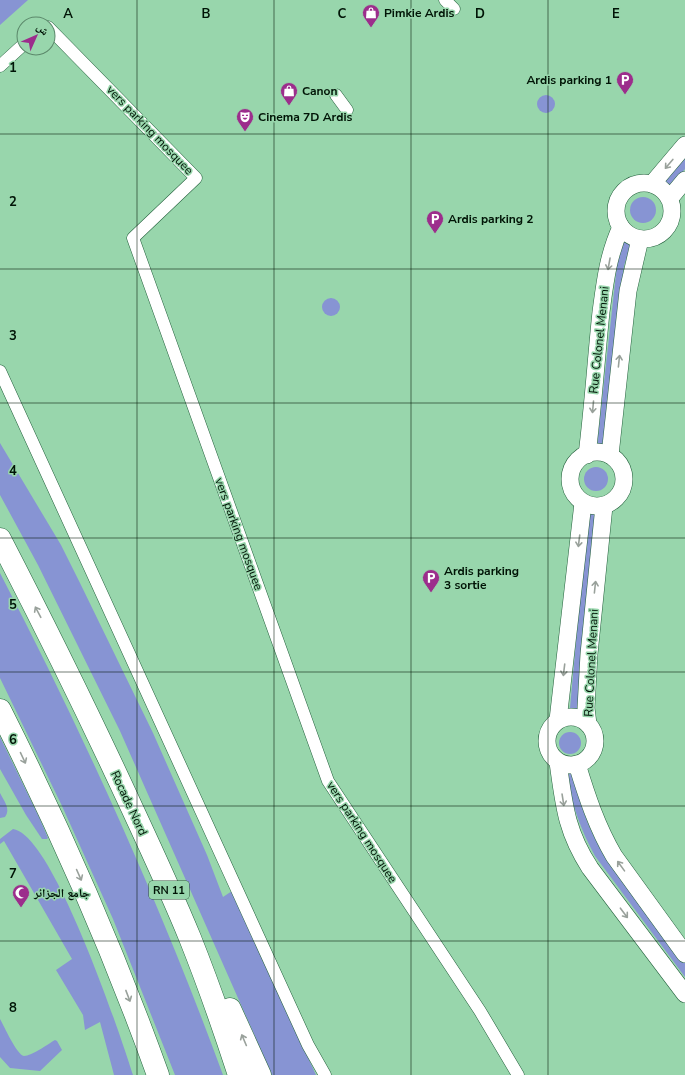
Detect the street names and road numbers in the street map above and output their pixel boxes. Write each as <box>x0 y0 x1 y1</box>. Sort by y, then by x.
street label: vers parking mosquee <box>103 82 197 178</box>
street label: Rue Colonel Menani <box>585 285 613 395</box>
street label: vers parking mosquee <box>211 476 267 592</box>
street label: Rue Colonel Menani <box>580 609 602 717</box>
street label: Rocade Nord <box>107 768 151 838</box>
street label: vers parking mosquee <box>323 778 401 886</box>
road number: RN 11 <box>149 881 189 899</box>

